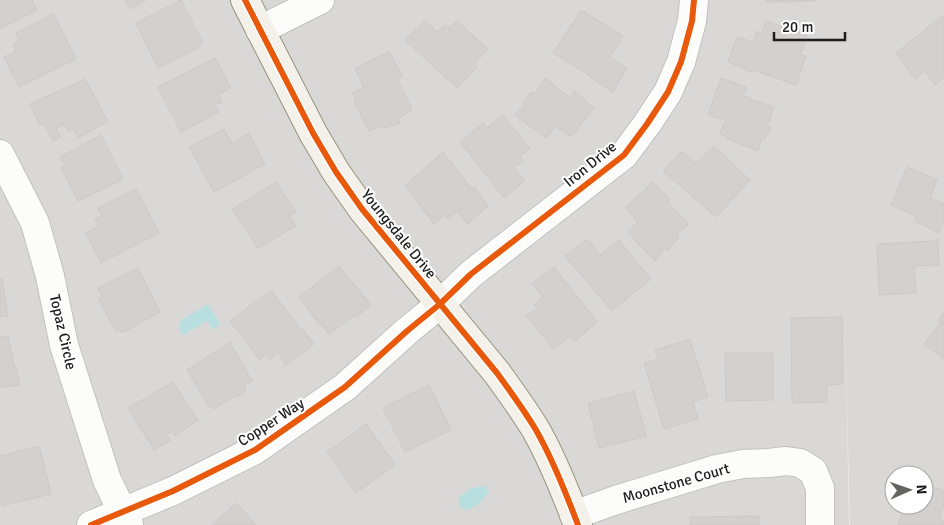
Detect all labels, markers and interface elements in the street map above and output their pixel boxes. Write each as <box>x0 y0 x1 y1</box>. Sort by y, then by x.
scale bar <box>774 10 845 42</box>
text: 20 m <box>782 18 813 36</box>
street label: Iron Drive <box>560 137 620 191</box>
street label: Youngsdale Drive <box>358 186 440 282</box>
street label: Topaz Circle <box>46 293 80 371</box>
street label: Copper Way <box>234 394 308 450</box>
street label: Moonstone Court <box>620 459 732 507</box>
north arrow <box>884 465 934 515</box>
text: N <box>913 484 930 495</box>

